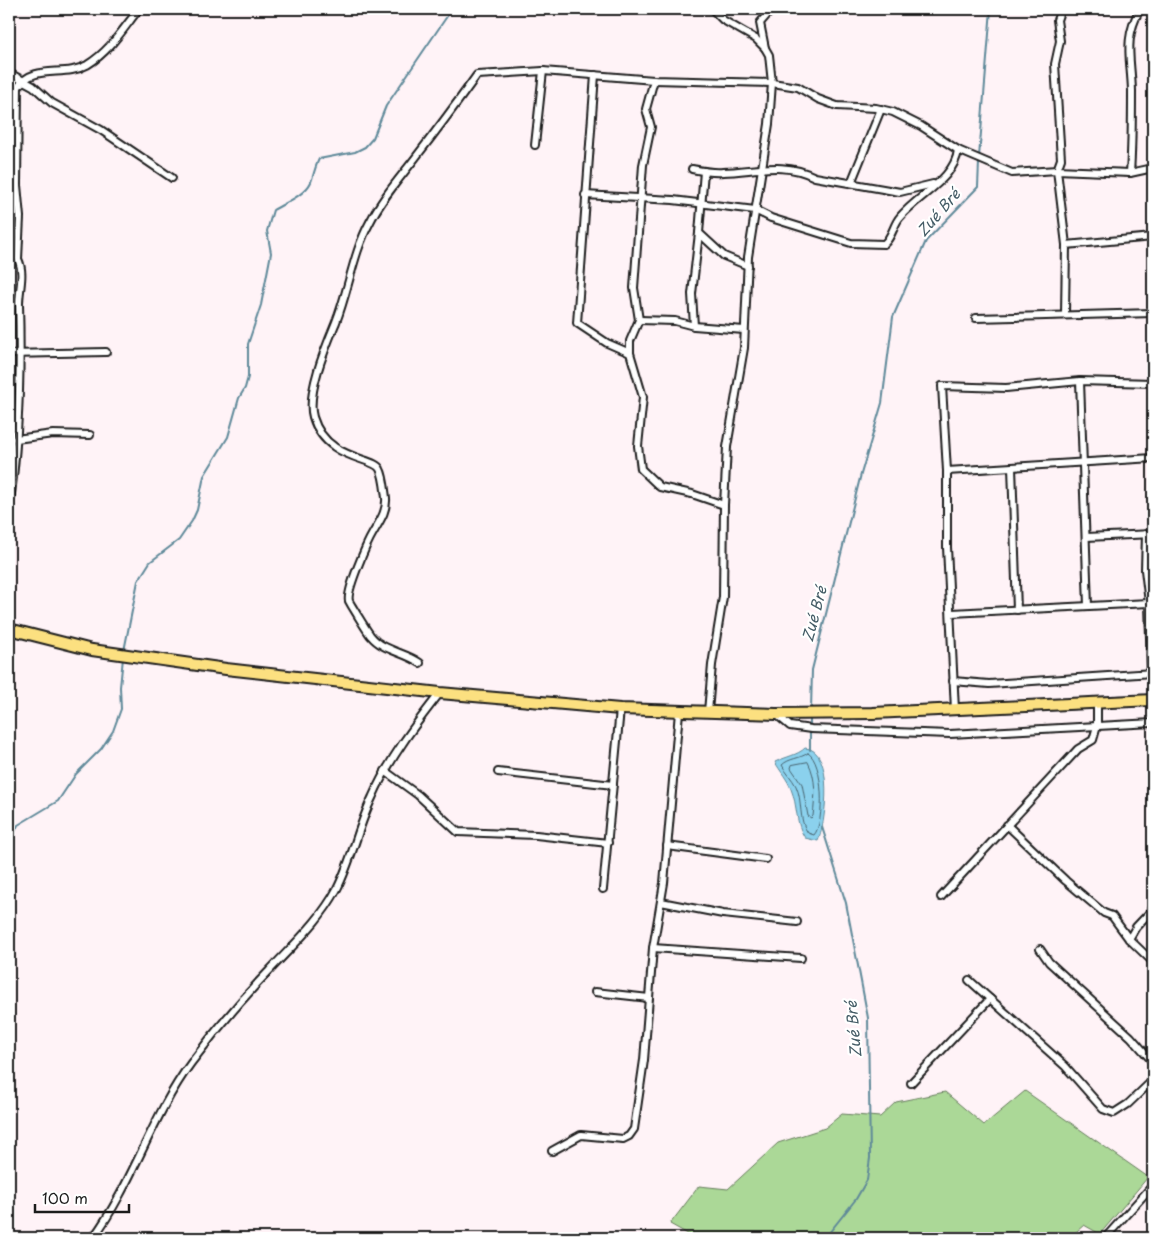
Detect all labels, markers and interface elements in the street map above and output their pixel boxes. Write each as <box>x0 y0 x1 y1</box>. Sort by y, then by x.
water label: Zué Bré <box>911 181 967 241</box>
water label: Zué Bré <box>795 581 833 644</box>
water label: Zué Bré <box>838 998 866 1058</box>
scale bar <box>35 1182 129 1214</box>
text: 100 m <box>42 1186 88 1209</box>

